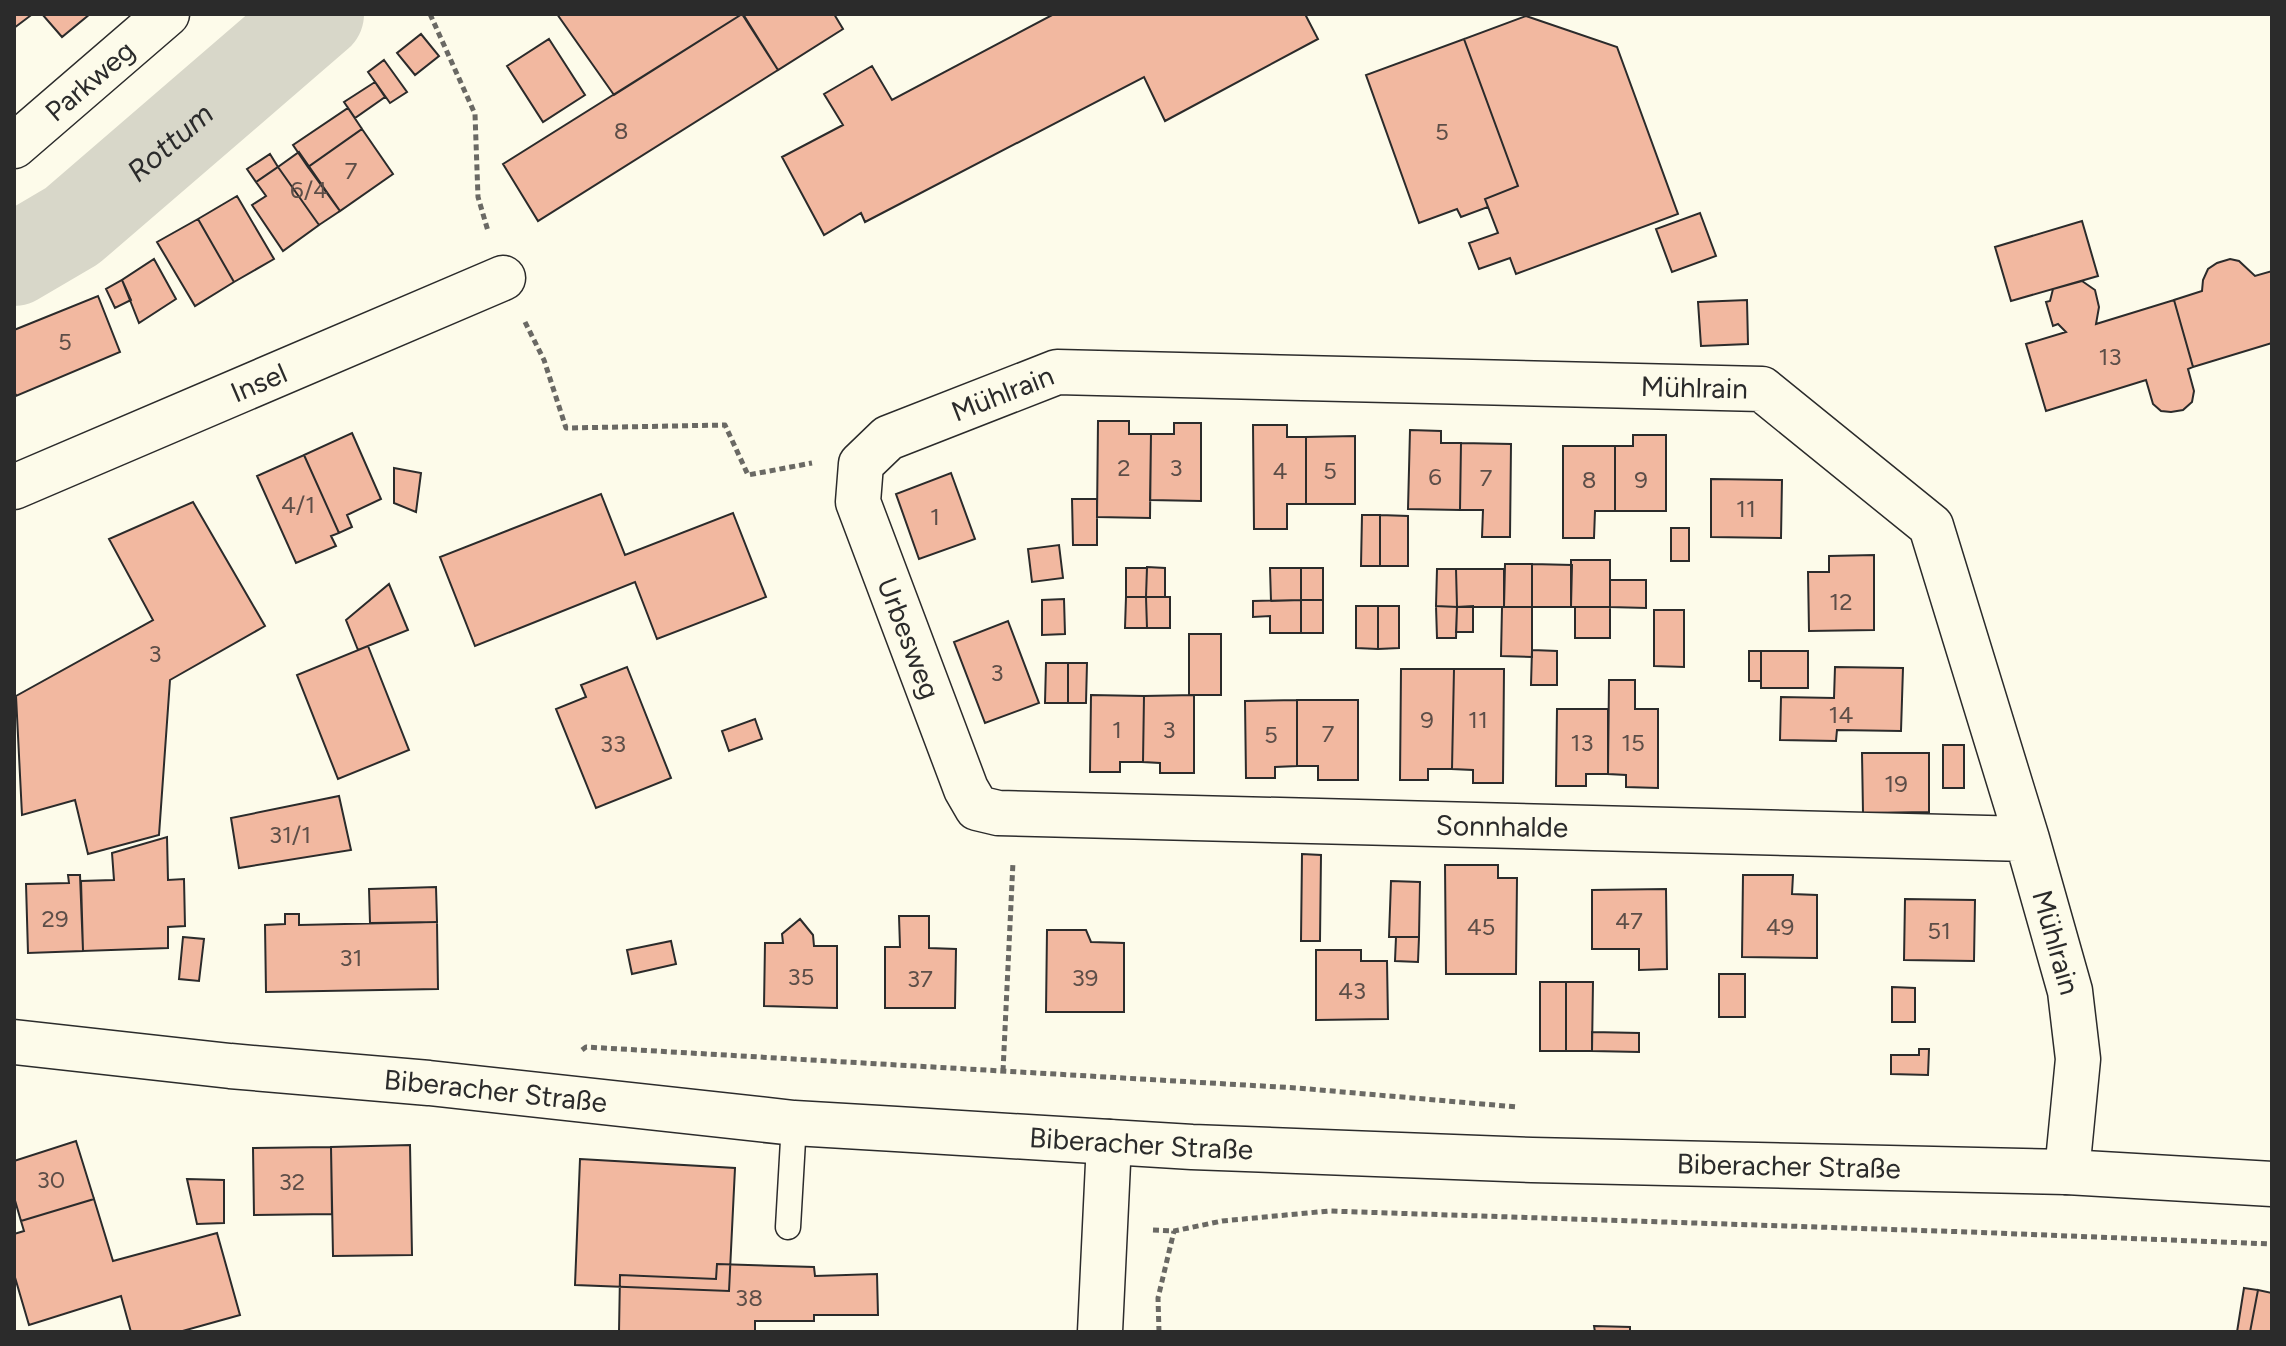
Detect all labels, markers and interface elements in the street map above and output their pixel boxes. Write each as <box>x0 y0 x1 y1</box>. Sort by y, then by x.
street label: Parkweg <box>38 33 141 128</box>
water label: Rottum <box>119 95 220 189</box>
house number: 8 <box>614 116 628 145</box>
house number: 5 <box>1435 117 1449 146</box>
house number: 7 <box>345 156 358 185</box>
house number: 6/4 <box>290 175 328 204</box>
house number: 5 <box>58 327 72 356</box>
house number: 13 <box>2099 342 2121 371</box>
street label: Insel <box>225 355 292 409</box>
street label: Mühlrain <box>946 358 1058 429</box>
street label: Mühlrain <box>1640 369 1748 406</box>
house number: 2 <box>1117 453 1131 482</box>
house number: 3 <box>1169 453 1183 482</box>
house number: 4 <box>1273 456 1288 485</box>
house number: 5 <box>1323 456 1337 485</box>
house number: 6 <box>1428 462 1442 491</box>
house number: 7 <box>1480 463 1493 492</box>
house number: 8 <box>1582 465 1596 494</box>
house number: 9 <box>1634 465 1648 494</box>
house number: 4/1 <box>281 490 315 519</box>
house number: 11 <box>1736 494 1756 523</box>
house number: 1 <box>930 502 940 531</box>
street label: Urbesweg <box>870 572 948 704</box>
house number: 12 <box>1829 587 1853 616</box>
house number: 3 <box>148 639 162 668</box>
house number: 3 <box>990 658 1004 687</box>
house number: 14 <box>1829 700 1853 729</box>
house number: 9 <box>1420 705 1434 734</box>
house number: 11 <box>1468 705 1488 734</box>
house number: 1 <box>1112 715 1122 744</box>
house number: 3 <box>1162 715 1176 744</box>
house number: 7 <box>1322 719 1335 748</box>
house number: 5 <box>1264 720 1278 749</box>
house number: 13 <box>1571 728 1593 757</box>
house number: 15 <box>1621 728 1645 757</box>
house number: 33 <box>600 729 626 758</box>
house number: 19 <box>1884 769 1908 798</box>
street label: Sonnhalde <box>1435 808 1569 844</box>
house number: 31/1 <box>269 820 311 849</box>
street label: Mühlrain <box>2025 886 2087 998</box>
house number: 29 <box>42 904 69 933</box>
house number: 47 <box>1615 906 1643 935</box>
house number: 45 <box>1467 912 1495 941</box>
house number: 49 <box>1766 912 1794 941</box>
house number: 51 <box>1927 916 1951 945</box>
house number: 31 <box>340 943 362 972</box>
house number: 35 <box>788 962 814 991</box>
house number: 39 <box>1072 963 1098 992</box>
house number: 37 <box>907 964 933 993</box>
house number: 43 <box>1338 976 1366 1005</box>
street label: Biberacher Straße <box>383 1062 609 1119</box>
street label: Biberacher Straße <box>1028 1120 1254 1166</box>
street label: Biberacher Straße <box>1676 1146 1901 1185</box>
house number: 30 <box>37 1165 65 1194</box>
house number: 32 <box>279 1167 305 1196</box>
house number: 38 <box>735 1283 763 1312</box>

